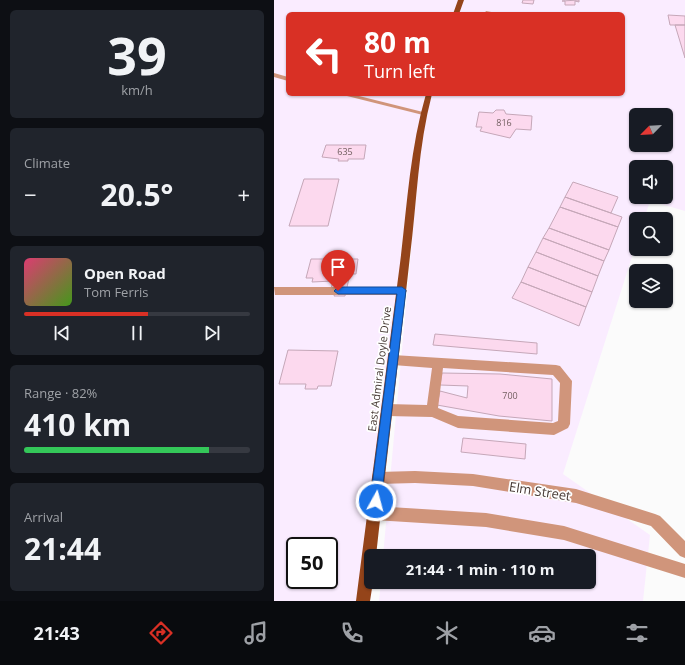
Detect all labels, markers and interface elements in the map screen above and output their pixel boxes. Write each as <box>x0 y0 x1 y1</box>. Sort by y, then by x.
text: 39 <box>107 19 167 90</box>
text: 80 m <box>364 23 431 61</box>
icon: left <box>298 28 350 80</box>
text: Turn left <box>364 59 435 83</box>
text: km/h <box>121 81 153 99</box>
north arrow <box>629 108 673 152</box>
map controls <box>629 108 673 308</box>
house number: 816 <box>496 116 512 129</box>
house number: 635 <box>337 145 353 158</box>
text: Climate <box>24 154 70 172</box>
button: sound <box>629 160 673 204</box>
text: 20.5° <box>101 174 173 215</box>
text: − <box>24 179 37 209</box>
text: + <box>237 179 250 209</box>
button: search <box>629 212 673 256</box>
pin <box>321 250 355 291</box>
icon: arrive <box>327 256 349 278</box>
text: Open Road <box>84 263 166 283</box>
button: layers <box>629 264 673 308</box>
text: Tom Ferris <box>84 283 149 301</box>
street label: East Admiral Doyle Drive <box>364 306 394 432</box>
icon: previous <box>51 322 73 344</box>
icon: pause <box>126 322 148 344</box>
icon: next <box>201 322 223 344</box>
text: Range · 82% <box>24 384 97 402</box>
house number: 700 <box>502 389 518 402</box>
text: 410 km <box>24 404 131 445</box>
street label: Elm Street <box>508 477 572 505</box>
position arrow <box>355 480 397 522</box>
text: Arrival <box>24 508 63 526</box>
text: 21:44 <box>24 528 101 569</box>
speed limit sign: 50 <box>286 537 338 589</box>
text: 21:44 · 1 min · 110 m <box>406 559 554 579</box>
icon: directions <box>147 619 175 647</box>
icon: music <box>242 619 270 647</box>
icon: phone <box>338 619 366 647</box>
icon: climate <box>433 619 461 647</box>
icon: car <box>528 619 556 647</box>
icon: filters <box>623 619 651 647</box>
text: 21:43 <box>34 621 80 645</box>

